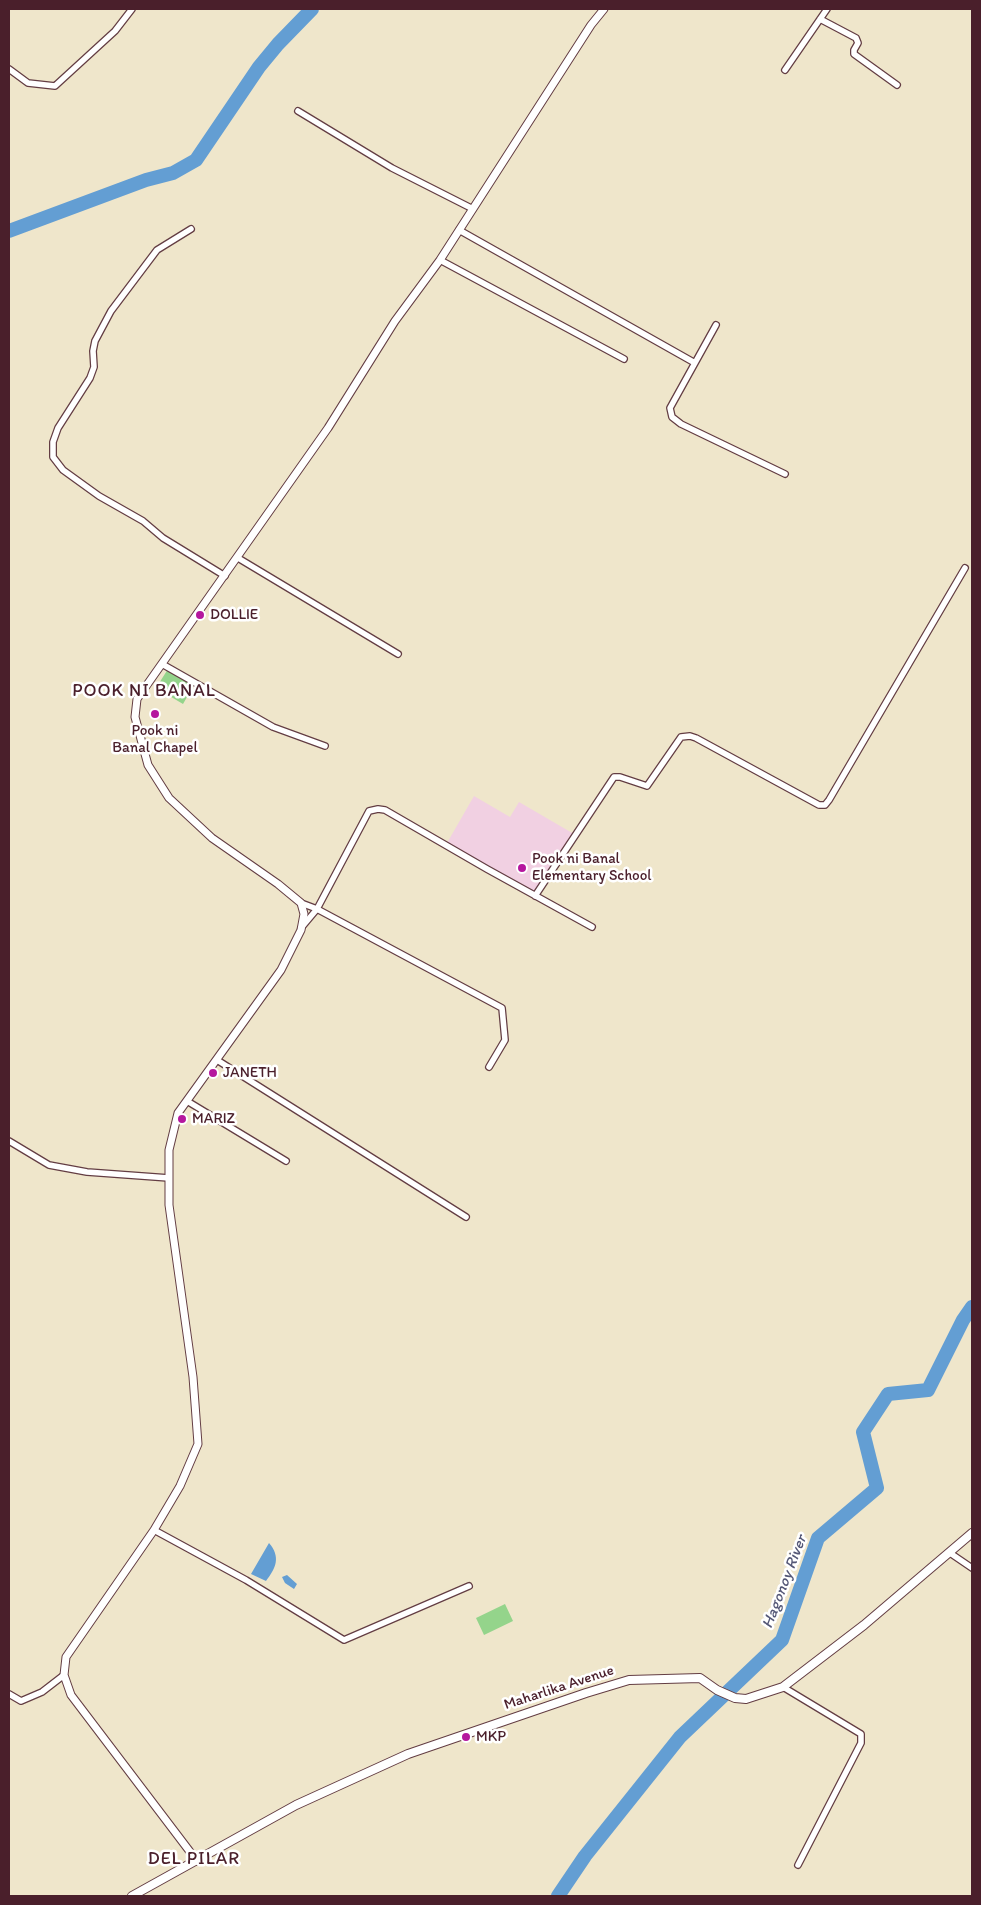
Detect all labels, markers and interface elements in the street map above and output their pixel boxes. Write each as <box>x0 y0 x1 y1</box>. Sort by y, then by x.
place label: DOLLIE <box>210 606 258 624</box>
marker: DOLLIE <box>194 609 206 621</box>
district label: POOK NI BANAL <box>71 680 217 702</box>
marker: Pook ni Banal Chapel <box>149 708 161 720</box>
place label: Pook ni Banal Chapel <box>112 722 198 757</box>
place label: Pook ni Banal Elementary School <box>532 850 652 885</box>
marker: Pook ni Banal Elementary School <box>516 862 528 874</box>
place label: JANETH <box>223 1064 277 1082</box>
marker: JANETH <box>207 1067 219 1079</box>
place label: MARIZ <box>192 1110 235 1128</box>
marker: MARIZ <box>176 1113 188 1125</box>
water label: Hagonoy River <box>758 1533 812 1631</box>
street label: Maharlika Avenue <box>502 1662 616 1714</box>
place label: MKP <box>476 1728 506 1746</box>
marker: MKP <box>460 1731 472 1743</box>
district label: DEL PILAR <box>147 1848 241 1870</box>

